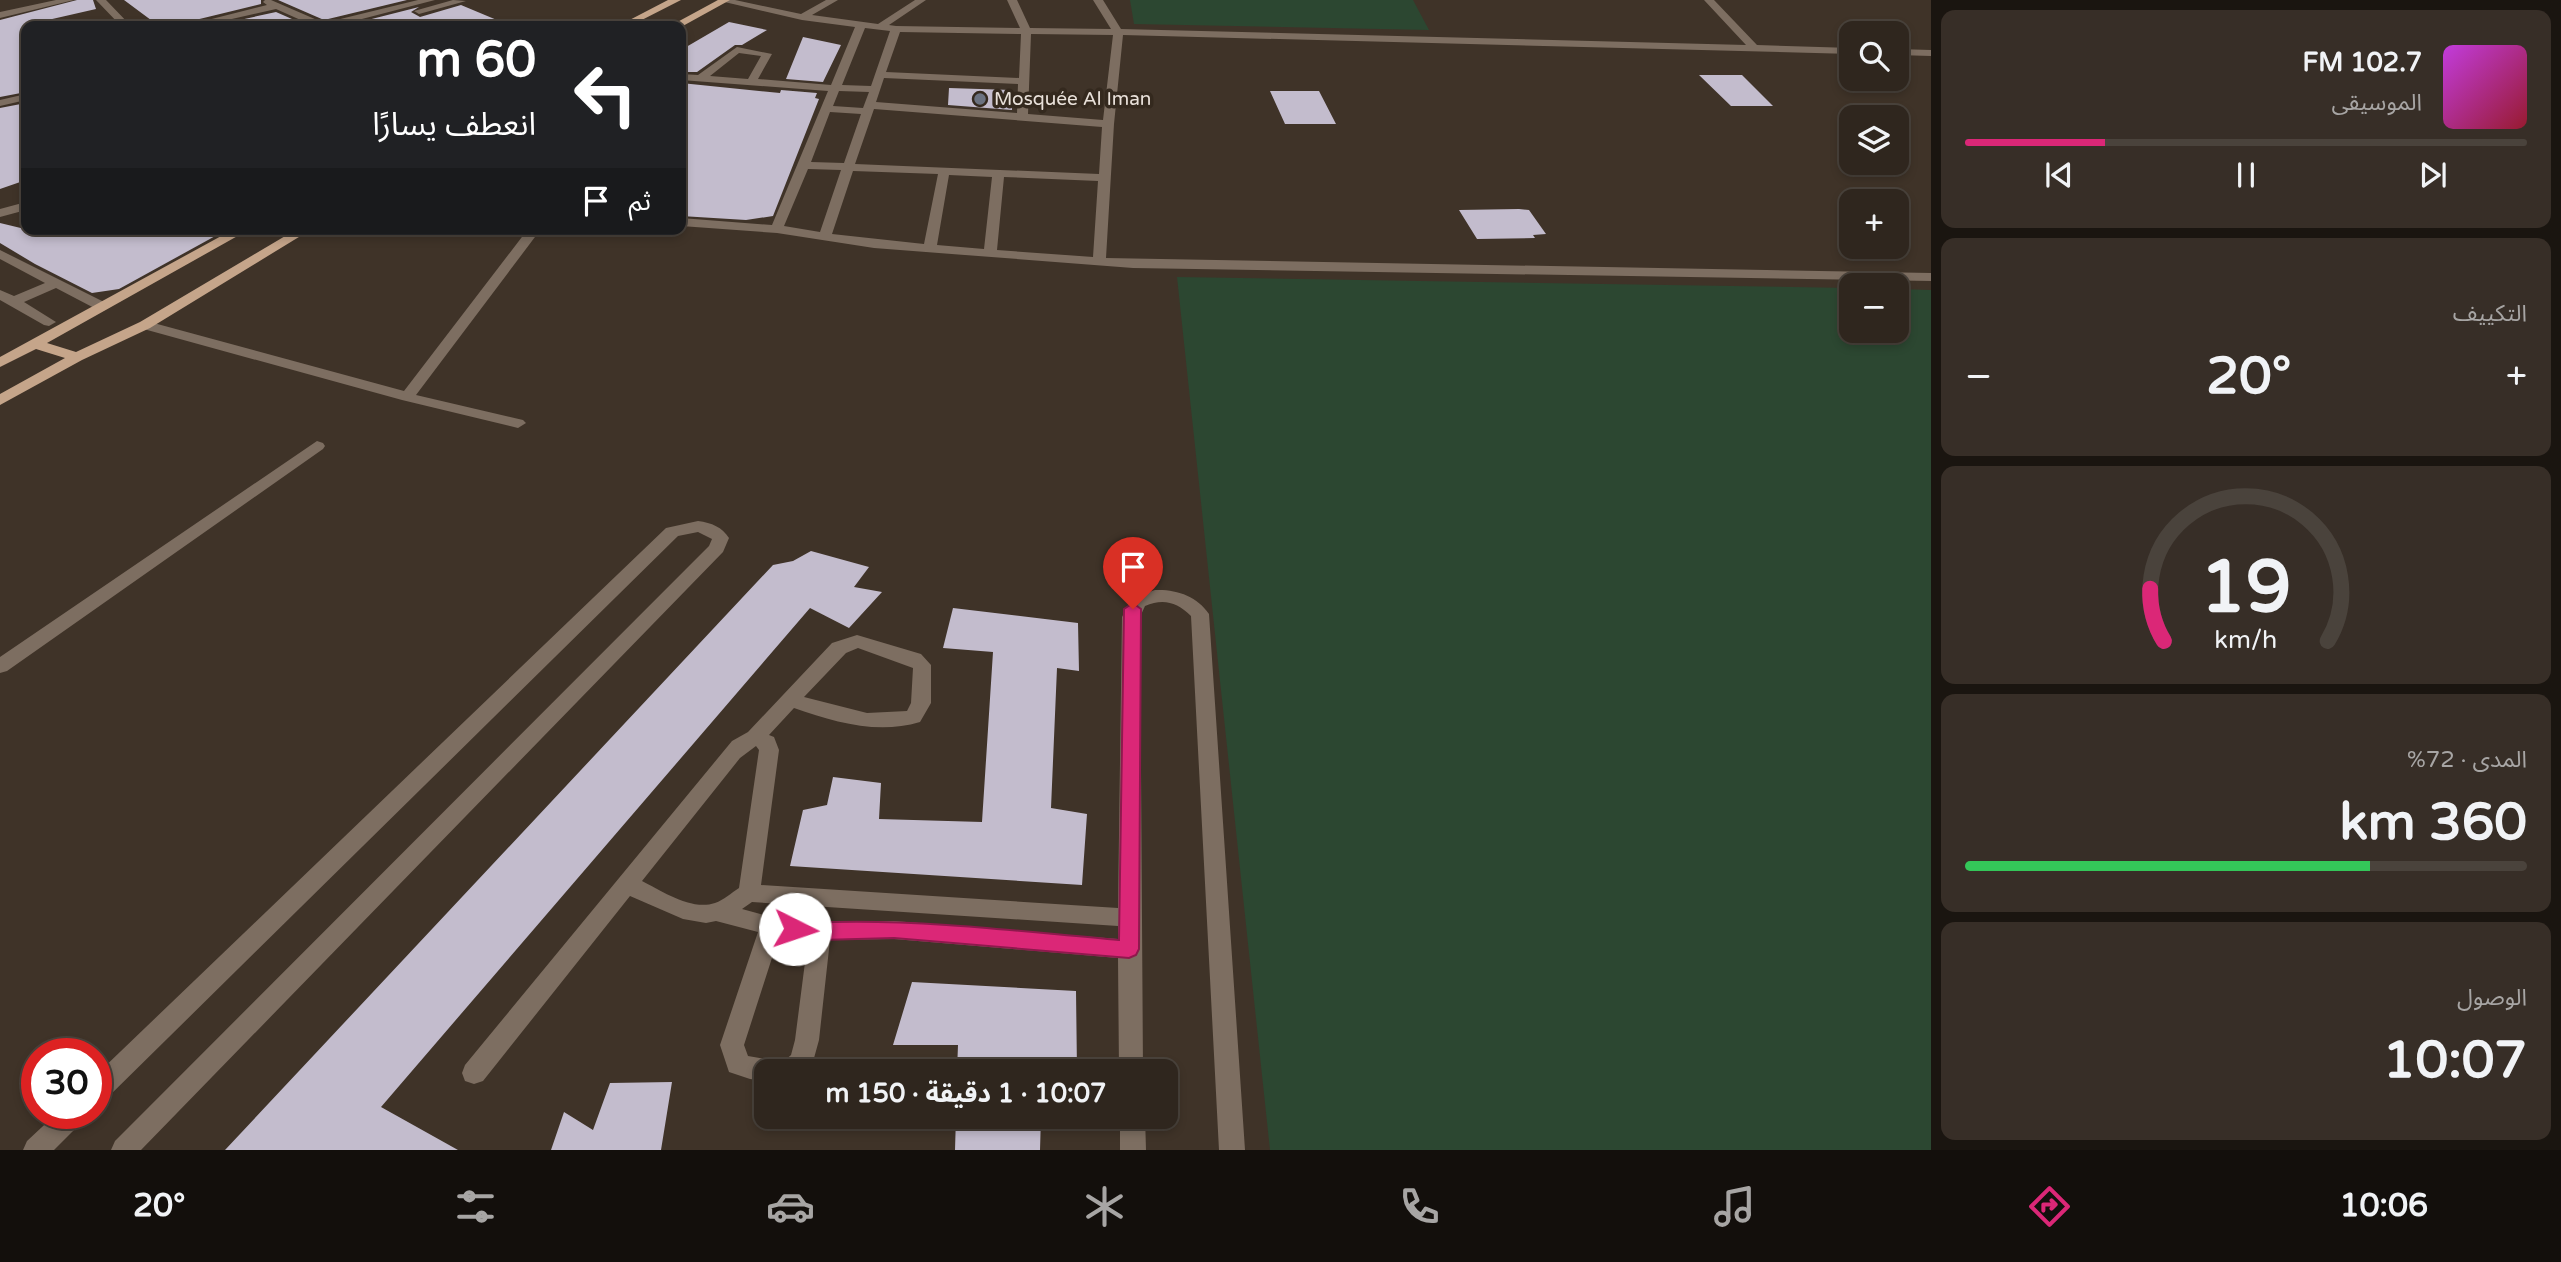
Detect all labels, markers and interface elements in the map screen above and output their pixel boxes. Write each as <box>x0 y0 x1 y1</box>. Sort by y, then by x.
map controls <box>1839 21 1909 343</box>
button: search <box>1839 21 1909 91</box>
text: 60 m <box>417 31 536 90</box>
text: 102.7 FM <box>2302 47 2422 78</box>
icon: left <box>560 49 651 140</box>
place label: Mosquée Al Iman <box>994 88 1151 110</box>
text: الموسيقى <box>2331 89 2422 117</box>
marker: Mosquée Al Iman <box>972 91 988 107</box>
button: layers <box>1839 105 1909 175</box>
text: انعطف يسارًا <box>372 106 536 144</box>
icon: previous <box>2040 156 2078 194</box>
icon: pause <box>2227 156 2265 194</box>
icon: next <box>2414 156 2452 194</box>
icon: arrive <box>577 182 615 220</box>
text: ثم <box>629 186 651 217</box>
button: + <box>1839 189 1909 259</box>
button: − <box>1839 273 1909 343</box>
text: التكييف <box>2453 300 2527 328</box>
text: 20° <box>2206 345 2291 408</box>
text: − <box>1965 354 1992 400</box>
text: + <box>2506 354 2527 400</box>
pin <box>1103 537 1163 609</box>
text: 19 <box>2200 544 2292 632</box>
icon: arrive <box>1114 548 1152 586</box>
text: km/h <box>2215 625 2277 655</box>
text: المدى · 72% <box>2407 746 2527 774</box>
text: 360 km <box>2339 791 2527 854</box>
position arrow <box>758 892 832 966</box>
text: الوصول <box>2457 984 2527 1012</box>
text: 10:07 <box>2383 1029 2527 1092</box>
speed limit sign: 30 <box>21 1038 112 1129</box>
text: 10:07 · 1 دقيقة · 150 m <box>826 1078 1106 1109</box>
icon: filters <box>451 1182 500 1231</box>
icon: car <box>766 1182 815 1231</box>
icon: climate <box>1080 1182 1129 1231</box>
icon: phone <box>1395 1182 1444 1231</box>
icon: music <box>1710 1182 1759 1231</box>
icon: directions <box>2025 1182 2074 1231</box>
text: 20° <box>133 1187 185 1225</box>
text: 10:06 <box>2339 1187 2428 1225</box>

